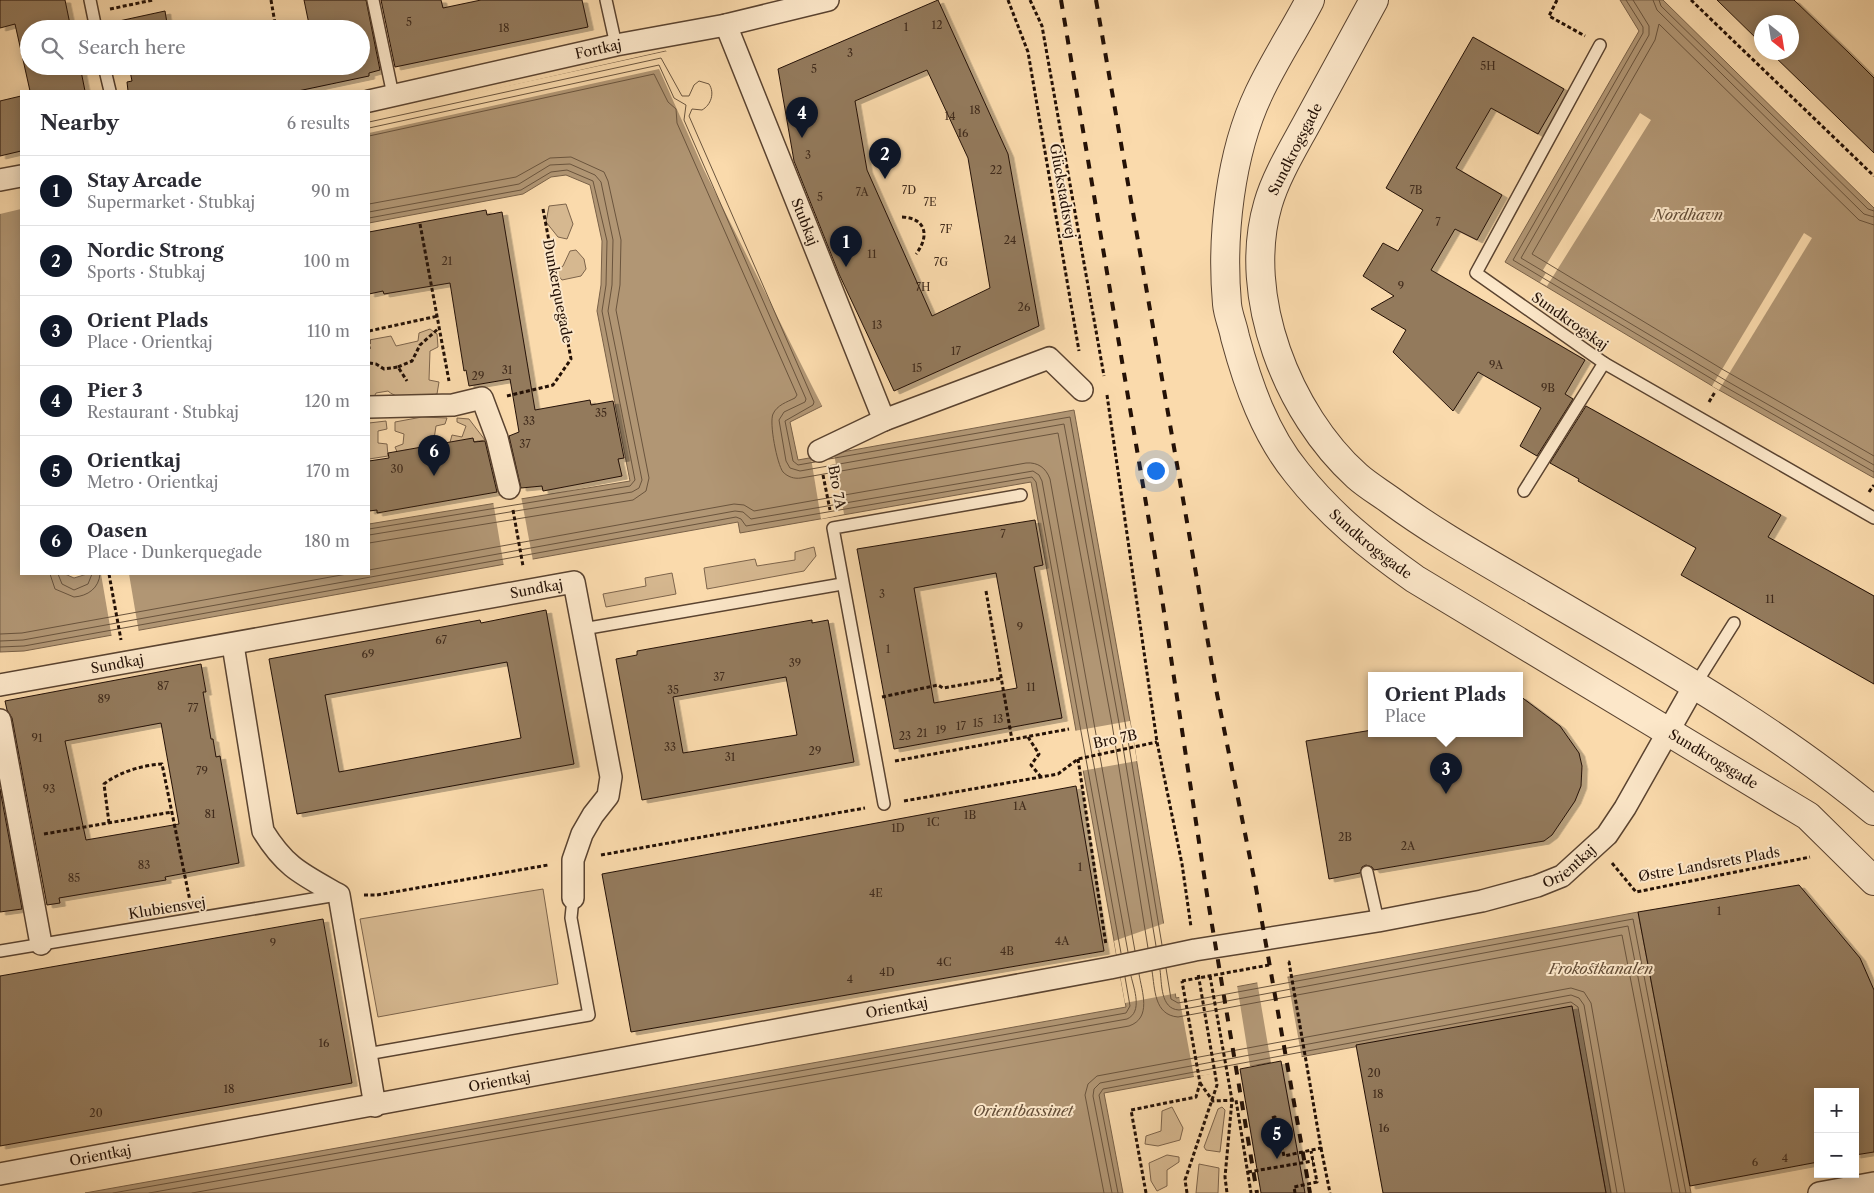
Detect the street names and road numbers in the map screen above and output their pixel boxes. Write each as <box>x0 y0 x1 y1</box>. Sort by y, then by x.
street label: Fortkaj <box>573 35 623 63</box>
street label: Sundkrogsgade <box>1264 100 1326 198</box>
street label: Glückstadtsvej <box>1046 142 1080 240</box>
street label: Stubkaj <box>787 195 822 248</box>
street label: Dunkerquegade <box>539 237 577 345</box>
street label: Sundkrogskaj <box>1528 288 1612 354</box>
street label: Bro 7A <box>824 463 850 511</box>
street label: Sundkrogsgade <box>1326 505 1416 583</box>
street label: Sundkaj <box>509 575 564 602</box>
street label: Sundkaj <box>89 650 145 678</box>
street label: Sundkrogsgade <box>1665 725 1762 793</box>
street label: Bro 7B <box>1091 726 1139 752</box>
street label: Orientkaj <box>1540 841 1599 892</box>
street label: Østre Landsrets Plads <box>1637 843 1781 885</box>
street label: Klubiensvej <box>127 893 207 923</box>
street label: Orientkaj <box>864 993 929 1022</box>
street label: Orientkaj <box>467 1067 532 1096</box>
street label: Orientkaj <box>68 1141 133 1170</box>

